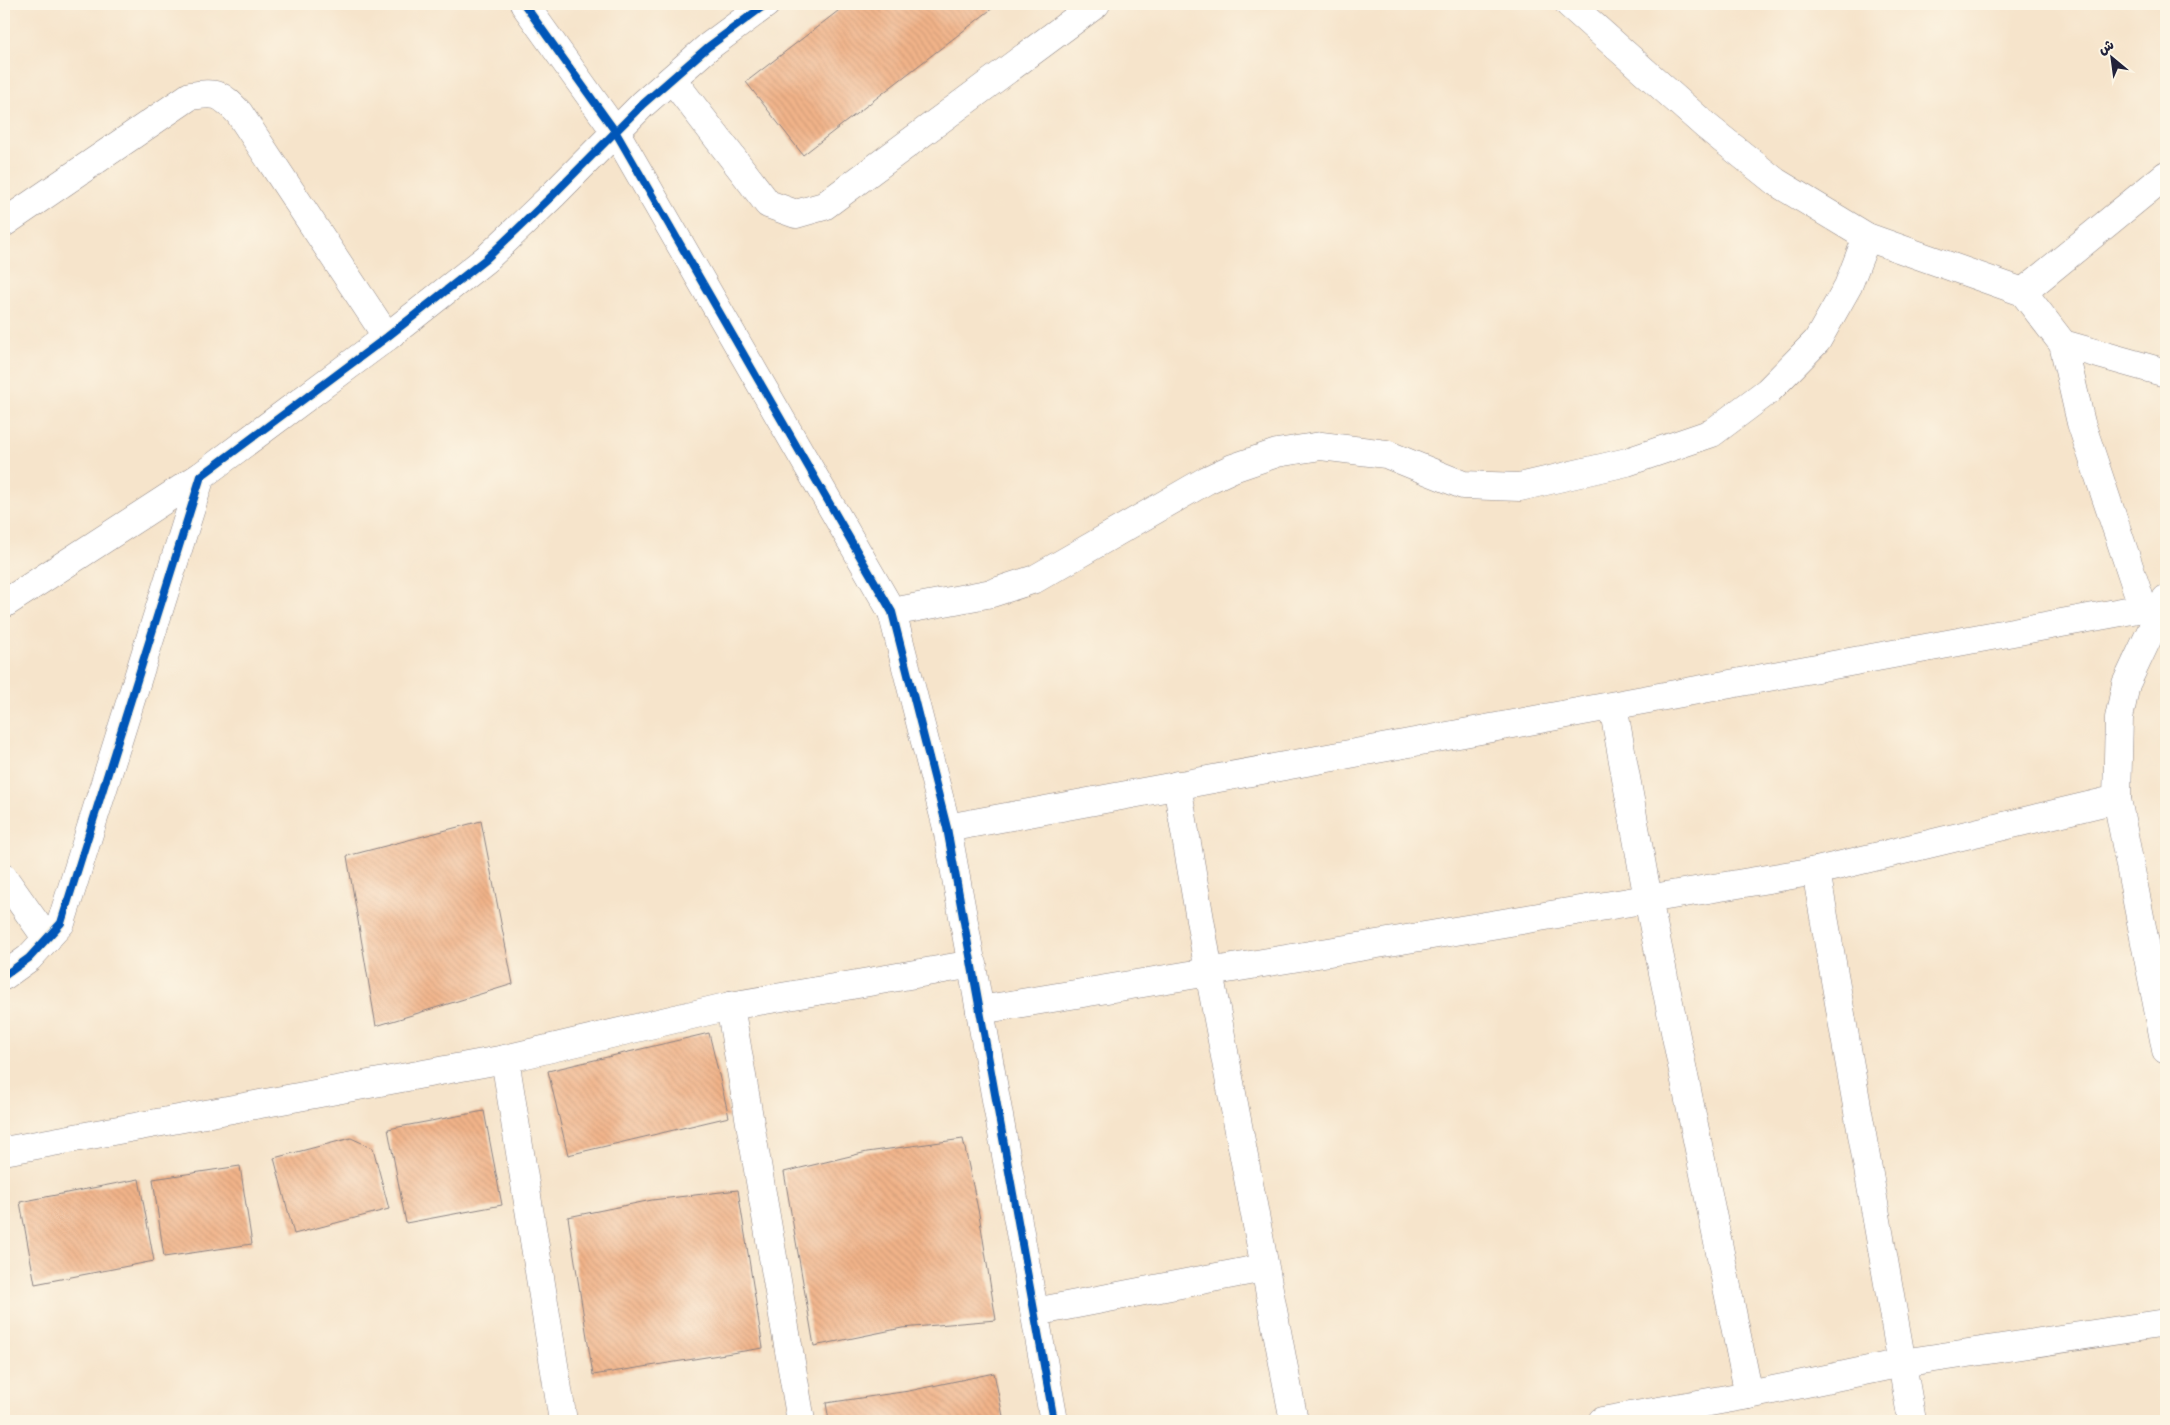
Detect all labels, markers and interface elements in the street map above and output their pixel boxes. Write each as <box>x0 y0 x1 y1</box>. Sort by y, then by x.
north arrow <box>2088 32 2138 82</box>
text: ش <box>2094 34 2117 58</box>

